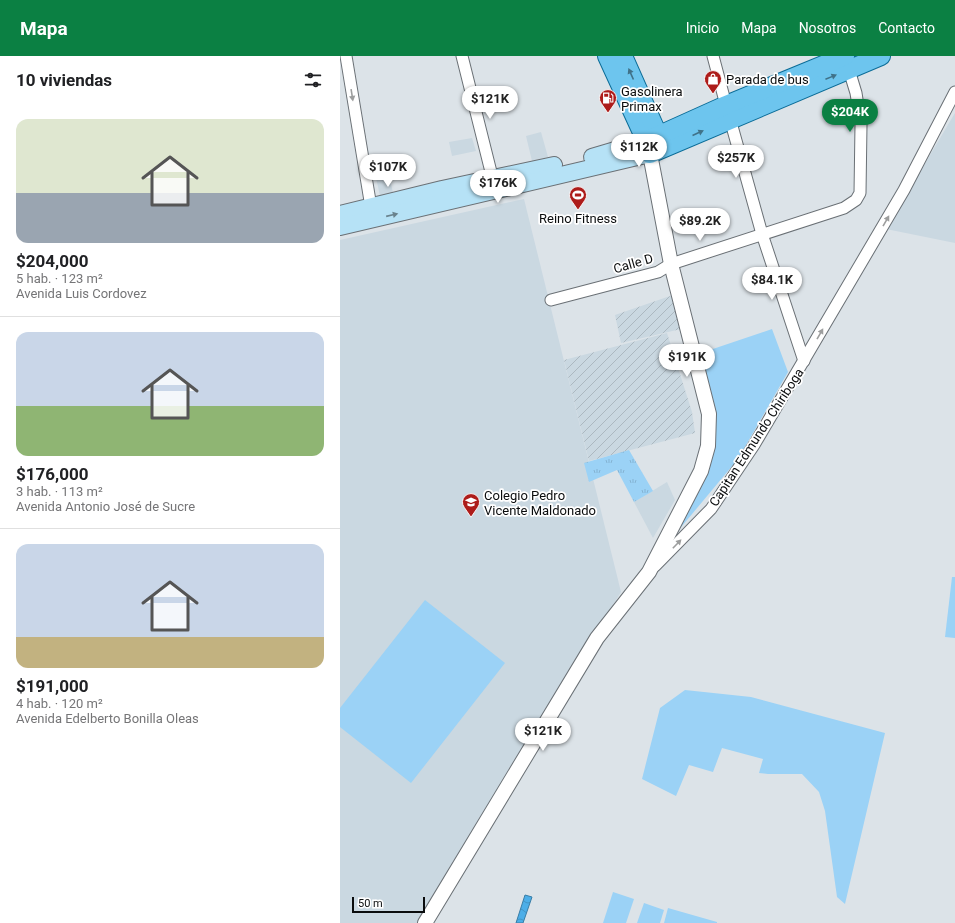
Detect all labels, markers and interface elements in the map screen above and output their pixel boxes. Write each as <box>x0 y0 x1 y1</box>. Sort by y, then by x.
text: Mapa <box>20 17 68 40</box>
text: Inicio <box>686 20 719 36</box>
text: Mapa <box>741 20 777 36</box>
text: Nosotros <box>799 20 856 36</box>
text: Contacto <box>878 20 935 36</box>
icon: filters <box>302 69 324 91</box>
one-way arrow <box>628 69 634 80</box>
shop icon: Parada de bus <box>703 69 723 94</box>
text: 10 viviendas <box>16 70 112 90</box>
place label: Parada de bus <box>726 72 809 87</box>
one-way arrow <box>826 74 838 80</box>
place label: Gasolinera Primax <box>621 84 683 114</box>
pin: $121K <box>462 86 518 120</box>
one-way arrow <box>350 88 356 101</box>
fuel station icon: Gasolinera Primax <box>598 88 618 113</box>
text: $121K <box>471 91 509 106</box>
pin: $204K <box>822 99 878 133</box>
text: $204K <box>831 104 869 119</box>
one-way arrow <box>693 130 704 136</box>
pin: $112K <box>611 134 667 168</box>
text: $112K <box>620 139 658 154</box>
icon: home <box>134 145 206 217</box>
pin: $257K <box>708 145 764 179</box>
text: $257K <box>717 150 755 165</box>
pin: $107K <box>360 154 416 188</box>
text: $107K <box>369 159 407 174</box>
pin: $176K <box>470 170 526 204</box>
text: $176K <box>479 175 517 190</box>
sports icon: Reino Fitness <box>568 185 588 210</box>
pin: $89.2K <box>667 208 733 242</box>
one-way arrow <box>385 211 398 217</box>
place label: Reino Fitness <box>539 211 617 226</box>
text: $89.2K <box>679 213 721 228</box>
one-way arrow <box>882 215 889 227</box>
text: $204,000 <box>16 251 88 271</box>
street label: Calle D <box>612 251 655 276</box>
pin: $84.1K <box>739 267 805 301</box>
text: 5 hab. · 123 m² <box>16 271 103 286</box>
text: $84.1K <box>751 272 793 287</box>
text: Avenida Luis Cordovez <box>16 286 147 301</box>
one-way arrow <box>817 328 824 340</box>
pin: $191K <box>659 344 715 378</box>
text: $191K <box>668 349 706 364</box>
icon: home <box>134 358 206 430</box>
street label: Capitan Edmundo Chiriboga <box>706 365 807 509</box>
text: $176,000 <box>16 464 88 484</box>
text: 3 hab. · 113 m² <box>16 484 103 499</box>
place label: Colegio Pedro Vicente Maldonado <box>484 488 596 518</box>
school or university icon: Colegio Pedro Vicente Maldonado <box>461 492 481 517</box>
text: Avenida Antonio José de Sucre <box>16 499 195 514</box>
one-way arrow <box>672 539 681 549</box>
icon: home <box>134 570 206 642</box>
text: $191,000 <box>16 676 88 696</box>
text: 4 hab. · 120 m² <box>16 696 103 711</box>
text: Avenida Edelberto Bonilla Oleas <box>16 711 199 726</box>
pin: $121K <box>515 718 571 752</box>
text: $121K <box>524 723 562 738</box>
scale bar <box>352 895 425 914</box>
text: 50 m <box>358 897 383 910</box>

